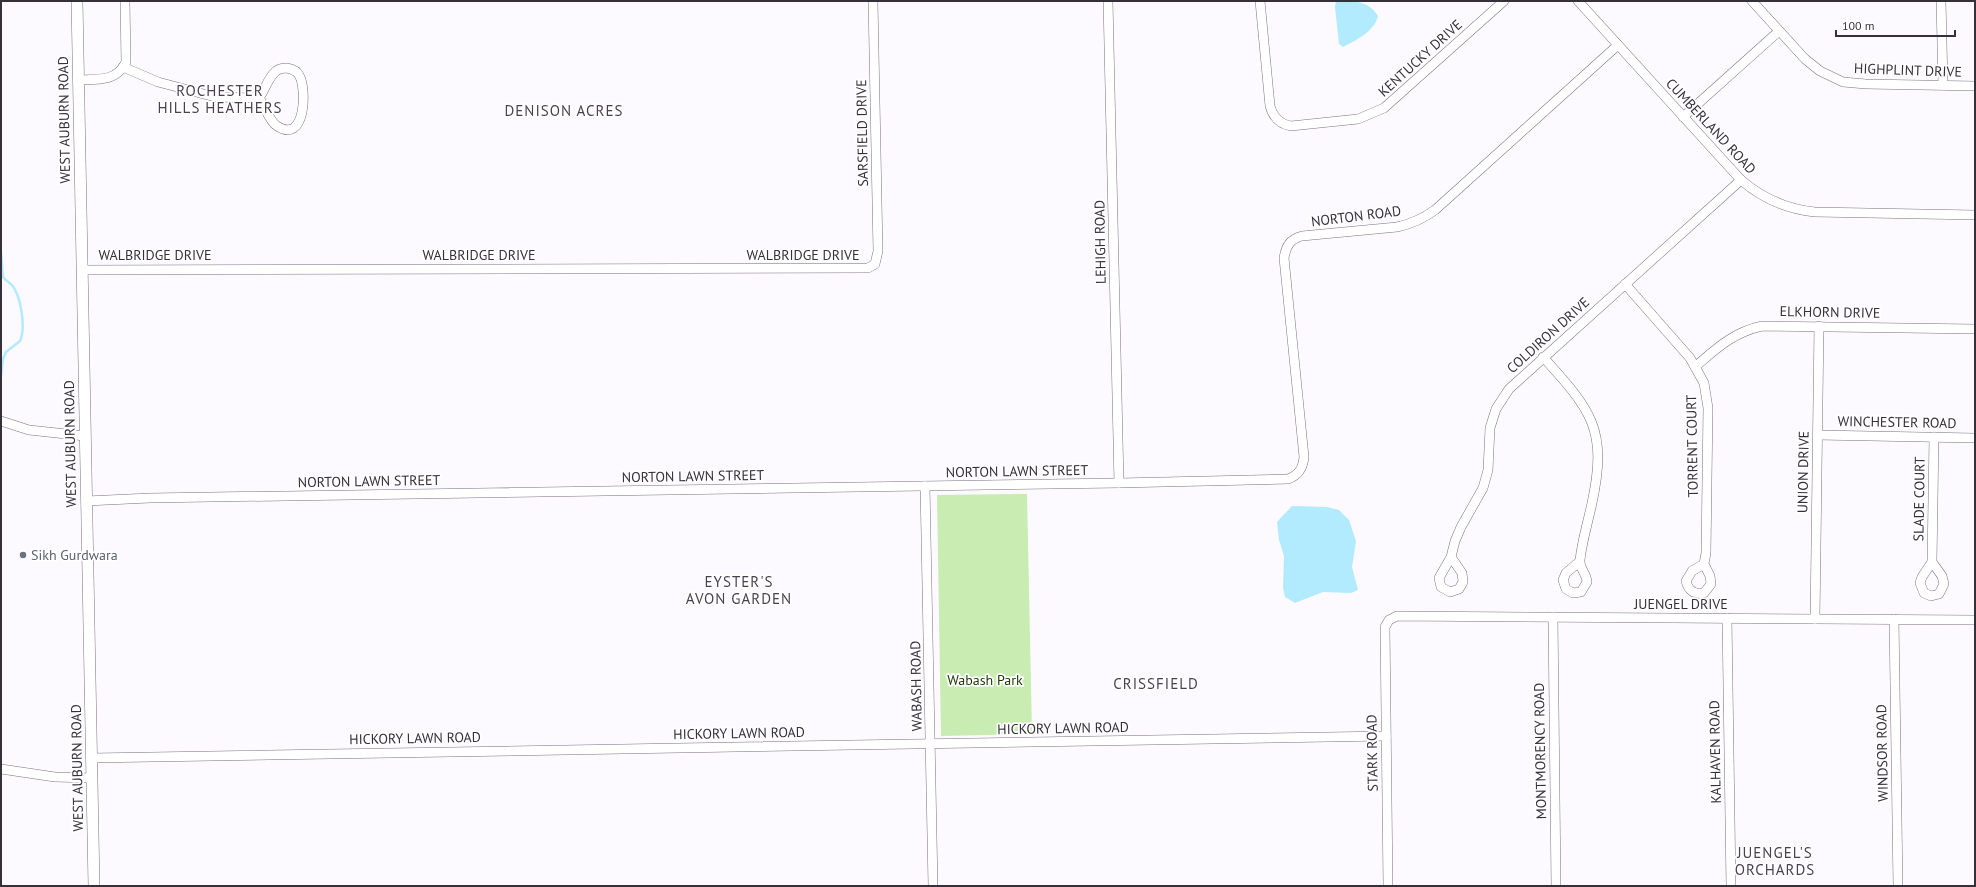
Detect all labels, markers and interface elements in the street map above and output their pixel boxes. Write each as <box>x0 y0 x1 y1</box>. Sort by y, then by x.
scale bar <box>1836 12 1955 38</box>
street label: KENTUCKY DRIVE <box>1374 16 1466 100</box>
text: 100 m <box>1842 18 1875 33</box>
street label: WEST AUBURN ROAD <box>54 56 74 184</box>
street label: HIGHPLINT DRIVE <box>1854 59 1962 81</box>
street label: CUMBERLAND ROAD <box>1662 74 1760 178</box>
street label: SARSFIELD DRIVE <box>852 79 872 187</box>
district label: ROCHESTER HILLS HEATHERS <box>157 81 283 117</box>
district label: DENISON ACRES <box>504 101 624 120</box>
street label: LEHIGH ROAD <box>1090 200 1110 284</box>
street label: NORTON ROAD <box>1310 202 1402 230</box>
street label: WALBRIDGE DRIVE <box>98 246 212 264</box>
street label: WALBRIDGE DRIVE <box>422 246 536 264</box>
street label: WALBRIDGE DRIVE <box>746 246 860 264</box>
street label: COLDIRON DRIVE <box>1503 293 1593 377</box>
street label: ELKHORN DRIVE <box>1779 302 1881 322</box>
street label: WEST AUBURN ROAD <box>60 380 80 508</box>
street label: TORRENT COURT <box>1682 394 1702 498</box>
street label: WINCHESTER ROAD <box>1837 412 1957 432</box>
street label: UNION DRIVE <box>1793 431 1813 513</box>
street label: SLADE COURT <box>1909 456 1929 542</box>
street label: NORTON LAWN STREET <box>946 461 1089 481</box>
street label: NORTON LAWN STREET <box>622 466 765 486</box>
street label: NORTON LAWN STREET <box>298 471 441 491</box>
place label: Sikh Gurdwara <box>31 546 118 564</box>
marker: Sikh Gurdwara <box>18 550 28 560</box>
district label: EYSTER'S AVON GARDEN <box>686 572 792 608</box>
street label: JUENGEL DRIVE <box>1633 595 1728 613</box>
street label: WABASH ROAD <box>906 641 926 731</box>
park label: Wabash Park <box>947 671 1023 689</box>
district label: CRISSFIELD <box>1113 674 1199 693</box>
street label: MONTMORENCY ROAD <box>1530 682 1550 820</box>
street label: KALHAVEN ROAD <box>1705 700 1725 804</box>
street label: WEST AUBURN ROAD <box>67 704 87 832</box>
street label: WINDSOR ROAD <box>1872 704 1892 802</box>
street label: STARK ROAD <box>1362 714 1382 792</box>
street label: HICKORY LAWN ROAD <box>997 718 1129 738</box>
street label: HICKORY LAWN ROAD <box>673 723 805 743</box>
street label: HICKORY LAWN ROAD <box>349 728 481 748</box>
district label: JUENGEL'S ORCHARDS <box>1735 843 1815 879</box>

